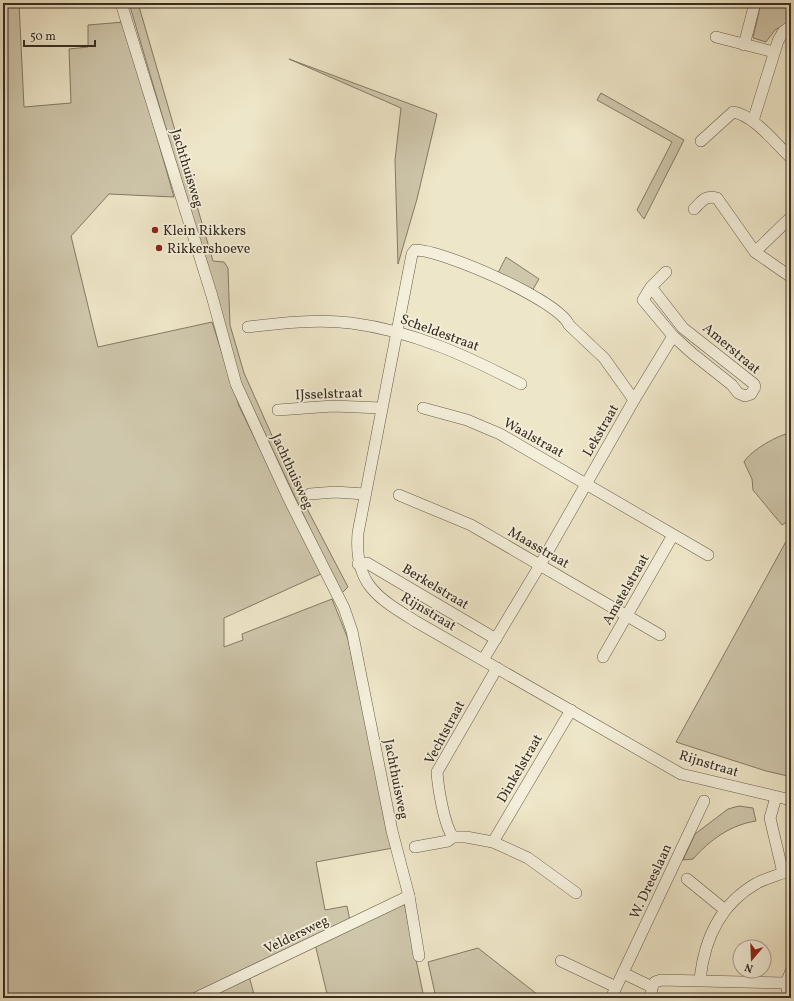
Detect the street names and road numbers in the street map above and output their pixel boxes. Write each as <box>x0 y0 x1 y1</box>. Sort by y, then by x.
street label: Jachthuisweg <box>166 127 208 210</box>
street label: Scheldestraat <box>397 310 482 357</box>
street label: Amerstraat <box>698 319 764 379</box>
street label: IJsselstraat <box>295 384 363 405</box>
street label: Lekstraat <box>579 401 624 460</box>
street label: Waalstraat <box>500 414 567 463</box>
street label: Jachthuisweg <box>266 431 317 513</box>
street label: Maasstraat <box>504 523 573 574</box>
street label: Amstelstraat <box>598 551 654 629</box>
street label: Berkelstraat <box>398 560 472 615</box>
street label: Rijnstraat <box>397 588 460 636</box>
street label: Vechtstraat <box>421 697 470 768</box>
street label: Dinkelstraat <box>493 731 548 807</box>
street label: Jachthuisweg <box>378 738 413 821</box>
street label: Rijnstraat <box>676 746 741 783</box>
street label: W. Dreeslaan <box>626 841 677 922</box>
street label: Veldersweg <box>261 912 332 959</box>

